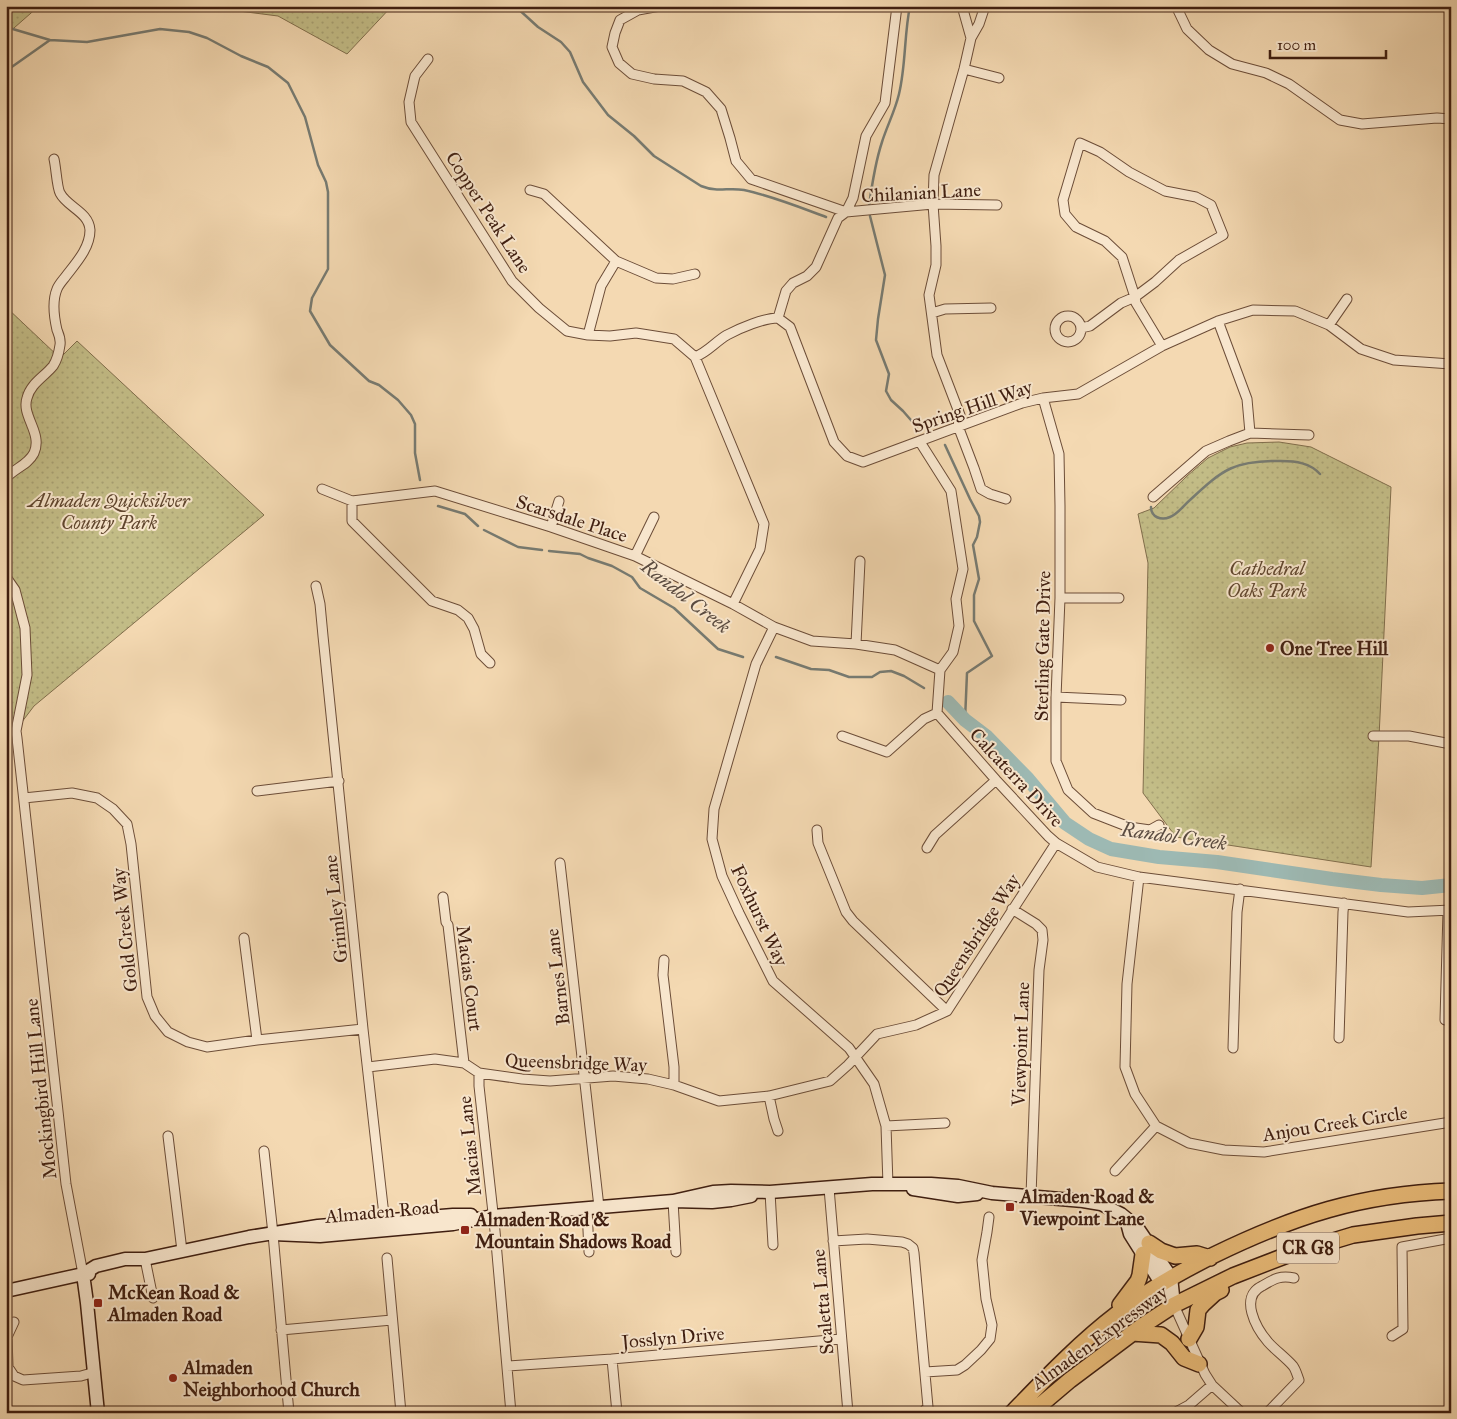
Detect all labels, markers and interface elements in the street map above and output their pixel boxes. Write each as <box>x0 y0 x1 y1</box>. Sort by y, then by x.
scale bar <box>1270 28 1386 60</box>
text: 100 m <box>1277 36 1317 54</box>
street label: Copper Peak Lane <box>441 147 536 277</box>
street label: Chilanian Lane <box>860 178 982 207</box>
street label: Spring Hill Way <box>909 375 1037 439</box>
park label: Almaden Quicksilver County Park <box>26 489 191 534</box>
street label: Scarsdale Place <box>513 490 630 547</box>
water label: Randol Creek <box>636 553 736 638</box>
park label: Cathedral Oaks Park <box>1227 557 1307 602</box>
street label: Sterling Gate Drive <box>1030 570 1056 722</box>
place label: One Tree Hill <box>1280 637 1389 660</box>
marker: One Tree Hill <box>1264 642 1276 654</box>
street label: Calcaterra Drive <box>965 723 1068 832</box>
water label: Randol Creek <box>1118 817 1229 855</box>
street label: Grimley Lane <box>318 854 353 964</box>
street label: Foxhurst Way <box>726 861 794 971</box>
street label: Gold Creek Way <box>106 866 142 993</box>
street label: Queensbridge Way <box>928 868 1026 1002</box>
street label: Macias Court <box>452 924 487 1033</box>
street label: Barnes Lane <box>540 927 575 1027</box>
street label: Viewpoint Lane <box>1007 981 1034 1108</box>
street label: Mockingbird Hill Lane <box>20 997 62 1180</box>
street label: Queensbridge Way <box>504 1049 649 1078</box>
street label: Macias Lane <box>453 1095 486 1197</box>
street label: Anjou Creek Circle <box>1260 1101 1409 1146</box>
place label: Almaden Road & Viewpoint Lane <box>1018 1185 1154 1231</box>
street label: Almaden Road <box>323 1195 440 1228</box>
marker: Almaden Road & Viewpoint Lane <box>1004 1201 1016 1213</box>
place label: Almaden Road & Mountain Shadows Road <box>473 1208 672 1253</box>
marker: Almaden Road & Mountain Shadows Road <box>459 1224 471 1236</box>
road number: CR G8 <box>1277 1232 1339 1264</box>
street label: Scaletta Lane <box>806 1248 839 1356</box>
street label: Almaden Expressway <box>1026 1280 1173 1395</box>
place label: McKean Road & Almaden Road <box>106 1281 240 1326</box>
marker: McKean Road & Almaden Road <box>92 1297 104 1309</box>
street label: Josslyn Drive <box>619 1322 725 1355</box>
place label: Almaden Neighborhood Church <box>181 1356 360 1402</box>
marker: Almaden Neighborhood Church <box>167 1372 179 1384</box>

